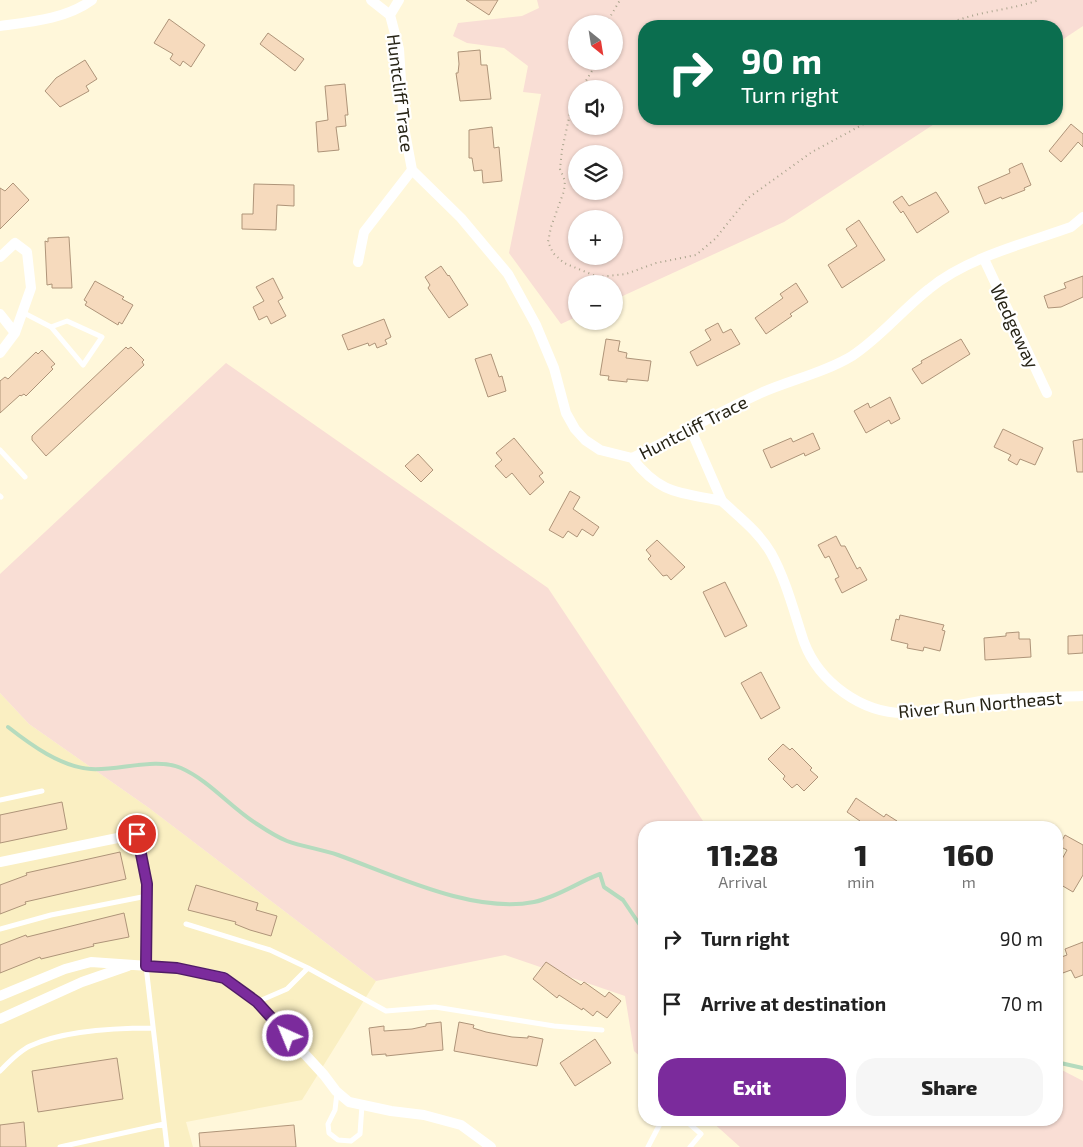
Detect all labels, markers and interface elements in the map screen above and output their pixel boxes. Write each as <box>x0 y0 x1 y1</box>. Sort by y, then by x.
north arrow <box>568 15 622 70</box>
map controls <box>568 15 623 330</box>
street label: Huntcliff Trace <box>383 33 419 153</box>
text: 90 m <box>741 39 822 81</box>
icon: right <box>658 40 723 105</box>
button: sound <box>568 80 623 135</box>
text: Turn right <box>741 81 839 107</box>
button: layers <box>568 145 623 200</box>
button: + <box>568 210 623 265</box>
button: − <box>568 275 623 330</box>
street label: Wedgeway <box>986 280 1044 372</box>
street label: Huntcliff Trace <box>635 390 751 464</box>
street label: River Run Northeast <box>897 686 1063 722</box>
pin <box>116 813 158 855</box>
icon: arrive <box>123 820 151 848</box>
text: 11:28 <box>707 836 779 872</box>
text: 1 <box>854 836 868 872</box>
text: 160 <box>943 836 994 872</box>
text: Arrival <box>718 872 767 891</box>
text: min <box>847 872 875 891</box>
text: m <box>962 872 976 891</box>
icon: right <box>658 925 686 953</box>
text: Turn right <box>701 927 789 950</box>
text: 90 m <box>1000 927 1043 950</box>
icon: arrive <box>658 990 686 1018</box>
text: Arrive at destination <box>701 992 886 1015</box>
text: 70 m <box>1001 992 1043 1015</box>
position arrow <box>261 1009 313 1061</box>
button: Exit <box>658 1058 846 1116</box>
button: Share <box>856 1058 1043 1116</box>

